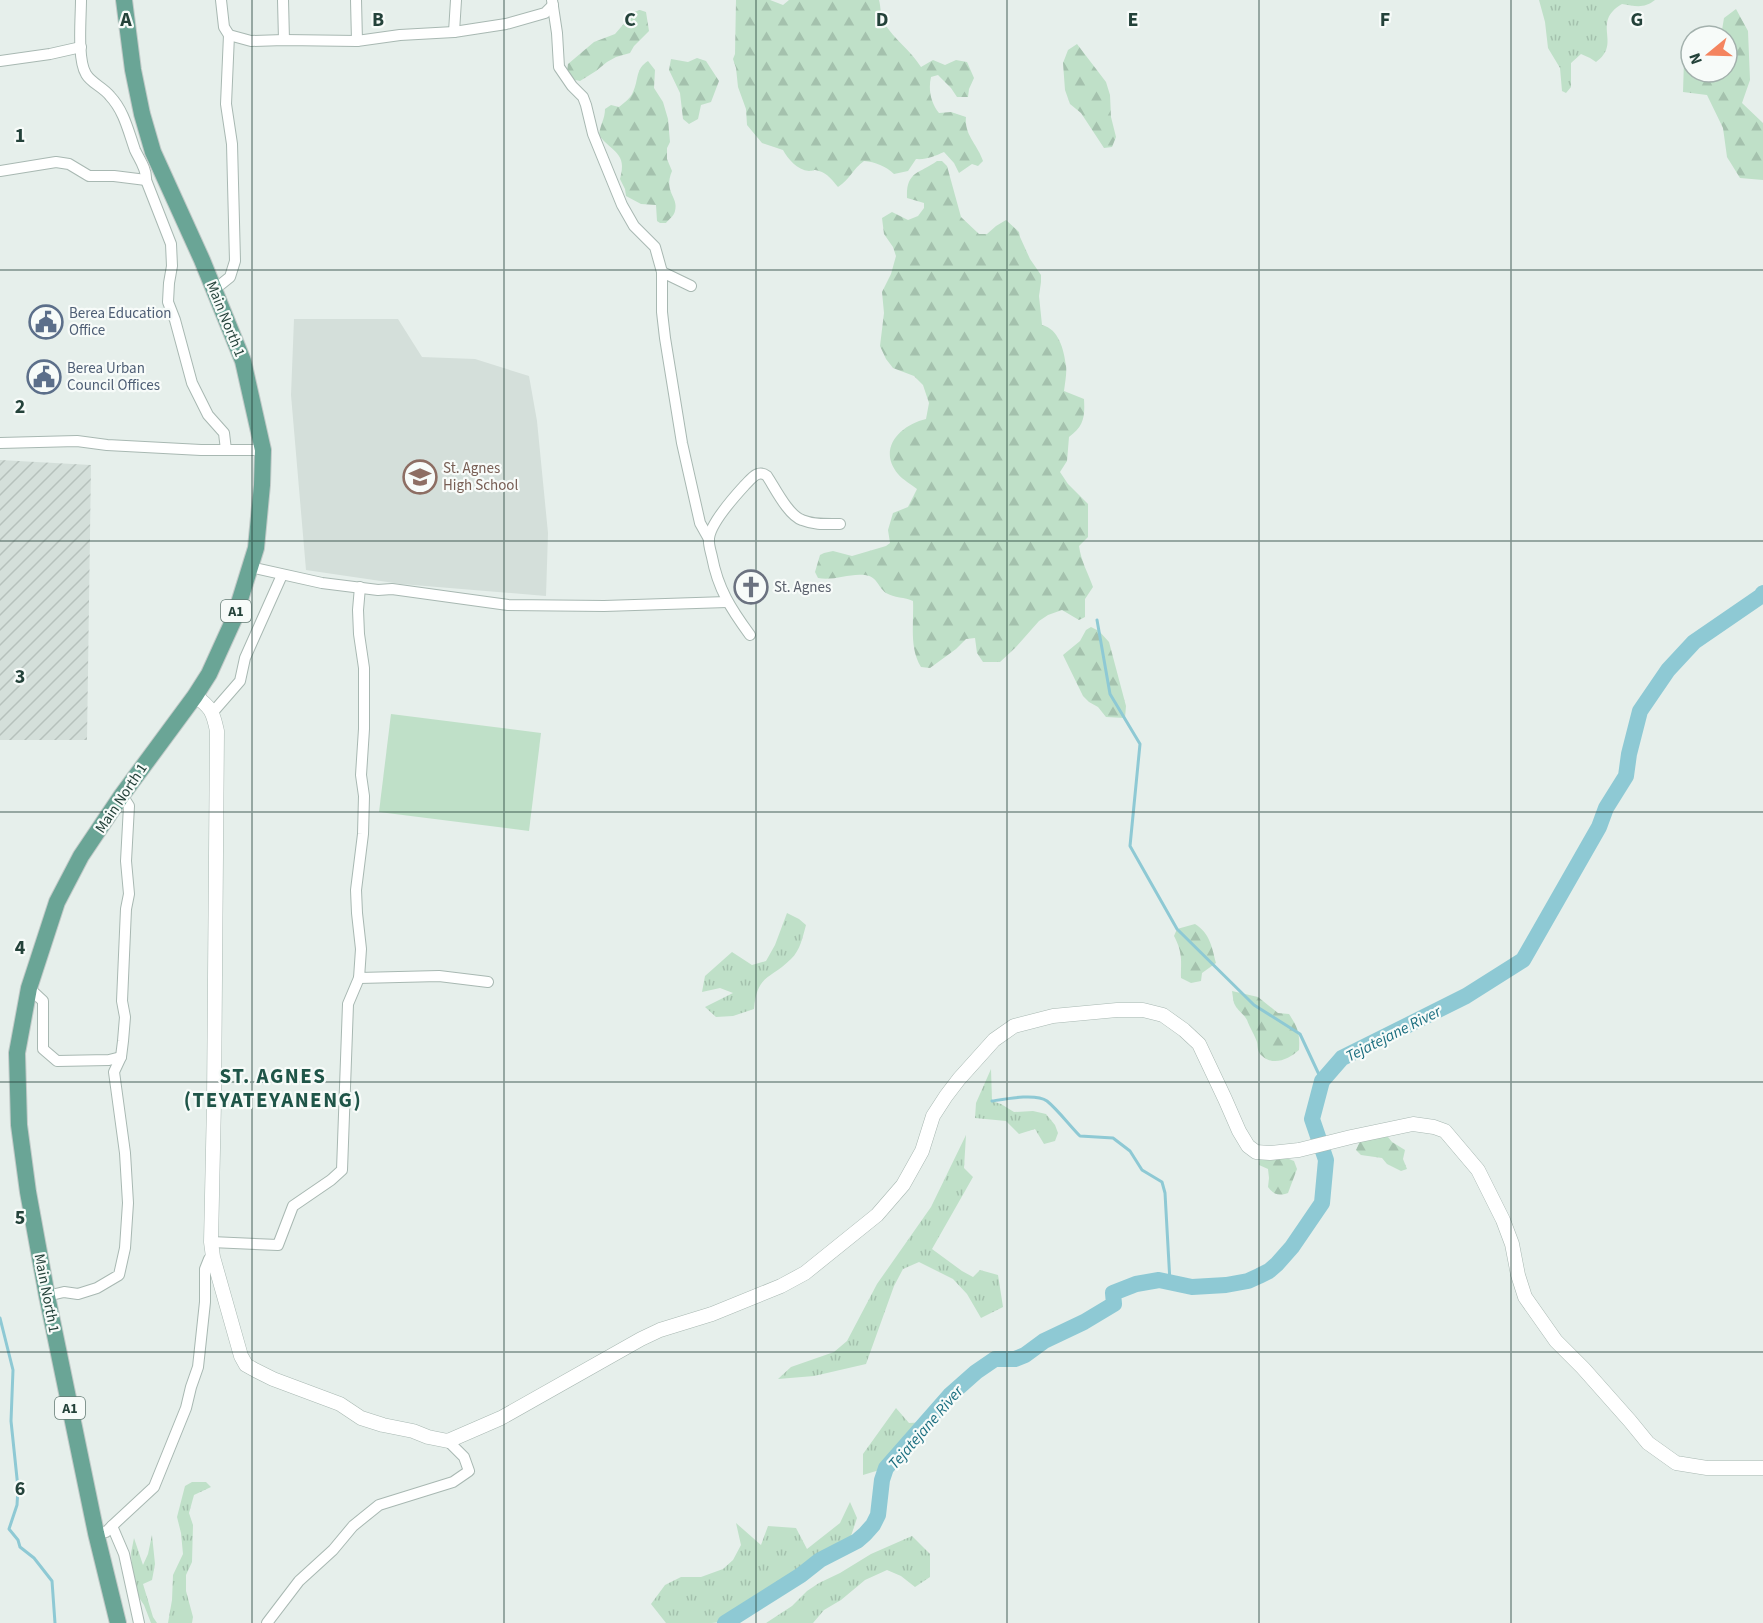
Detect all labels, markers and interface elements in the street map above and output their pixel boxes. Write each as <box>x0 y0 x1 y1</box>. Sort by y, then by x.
text: A <box>119 6 132 34</box>
text: B <box>372 6 384 34</box>
text: C <box>624 6 636 34</box>
text: D <box>876 6 888 34</box>
text: E <box>1128 6 1138 34</box>
text: F <box>1380 6 1390 34</box>
text: G <box>1631 6 1643 34</box>
north arrow <box>1679 24 1739 84</box>
text: N <box>1684 50 1708 67</box>
text: 1 <box>15 122 25 150</box>
street label: Main North 1 <box>201 278 250 360</box>
place label: Berea Education Office <box>69 303 172 341</box>
public building icon: Berea Education Office <box>28 304 64 340</box>
place label: Berea Urban Council Offices <box>67 358 160 396</box>
public building icon: Berea Urban Council Offices <box>26 359 62 395</box>
text: 2 <box>15 393 25 421</box>
place label: St. Agnes High School <box>443 458 518 496</box>
school or university icon: St. Agnes High School <box>402 459 438 495</box>
church icon: St. Agnes <box>733 569 769 605</box>
place label: St. Agnes <box>774 577 831 598</box>
road number: A1 <box>221 600 251 622</box>
text: 3 <box>15 663 25 691</box>
street label: Main North 1 <box>90 759 153 837</box>
text: 4 <box>15 934 26 962</box>
water label: Tejatejane River <box>1342 1000 1446 1067</box>
district label: ST. AGNES (TEYATEYANENG) <box>184 1061 362 1115</box>
text: 5 <box>15 1204 25 1232</box>
street label: Main North 1 <box>29 1252 64 1334</box>
water label: Tejatejane River <box>883 1380 969 1474</box>
road number: A1 <box>55 1397 85 1419</box>
text: 6 <box>15 1475 25 1503</box>

